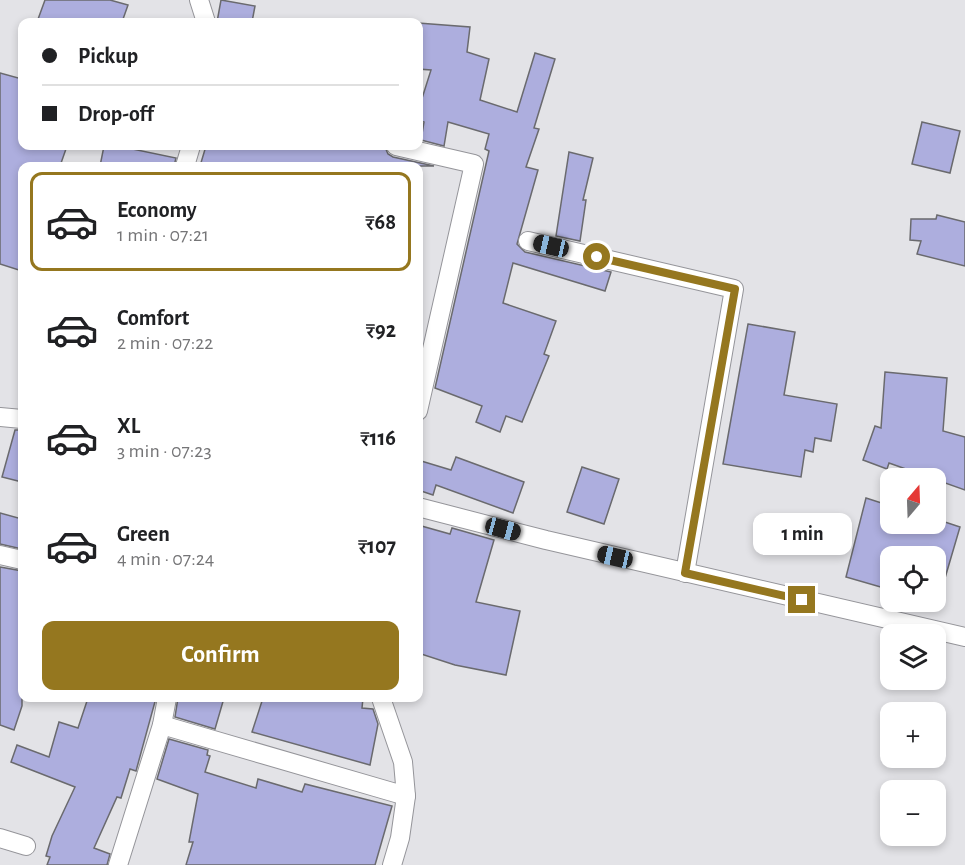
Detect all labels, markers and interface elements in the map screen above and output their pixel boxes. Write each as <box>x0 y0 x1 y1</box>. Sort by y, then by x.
text: Pickup <box>78 45 138 67</box>
text: Drop-off <box>78 103 154 125</box>
icon: car <box>45 195 99 249</box>
text: Economy <box>117 199 197 221</box>
text: ₹68 <box>365 211 396 233</box>
text: 1 min · 07:21 <box>117 225 209 245</box>
car <box>531 233 571 259</box>
route start <box>583 243 610 270</box>
icon: car <box>45 303 99 357</box>
text: Comfort <box>117 307 189 329</box>
text: ₹92 <box>366 319 396 341</box>
text: 2 min · 07:22 <box>117 333 213 353</box>
icon: car <box>45 411 99 465</box>
text: XL <box>117 415 140 437</box>
text: ₹116 <box>360 427 396 449</box>
text: 3 min · 07:23 <box>117 441 212 461</box>
north arrow <box>880 468 946 534</box>
map controls <box>880 468 946 846</box>
callout: 1 min <box>752 513 852 555</box>
car <box>483 516 523 542</box>
icon: car <box>45 519 99 573</box>
text: Green <box>117 523 170 545</box>
text: 1 min <box>781 524 824 544</box>
text: ₹107 <box>358 535 396 557</box>
car <box>595 544 635 570</box>
button: locate <box>880 546 946 612</box>
text: 4 min · 07:24 <box>117 549 214 569</box>
route end <box>788 586 815 613</box>
button: Confirm <box>42 621 399 690</box>
button: layers <box>880 624 946 690</box>
button: + <box>880 702 946 768</box>
button: − <box>880 780 946 846</box>

